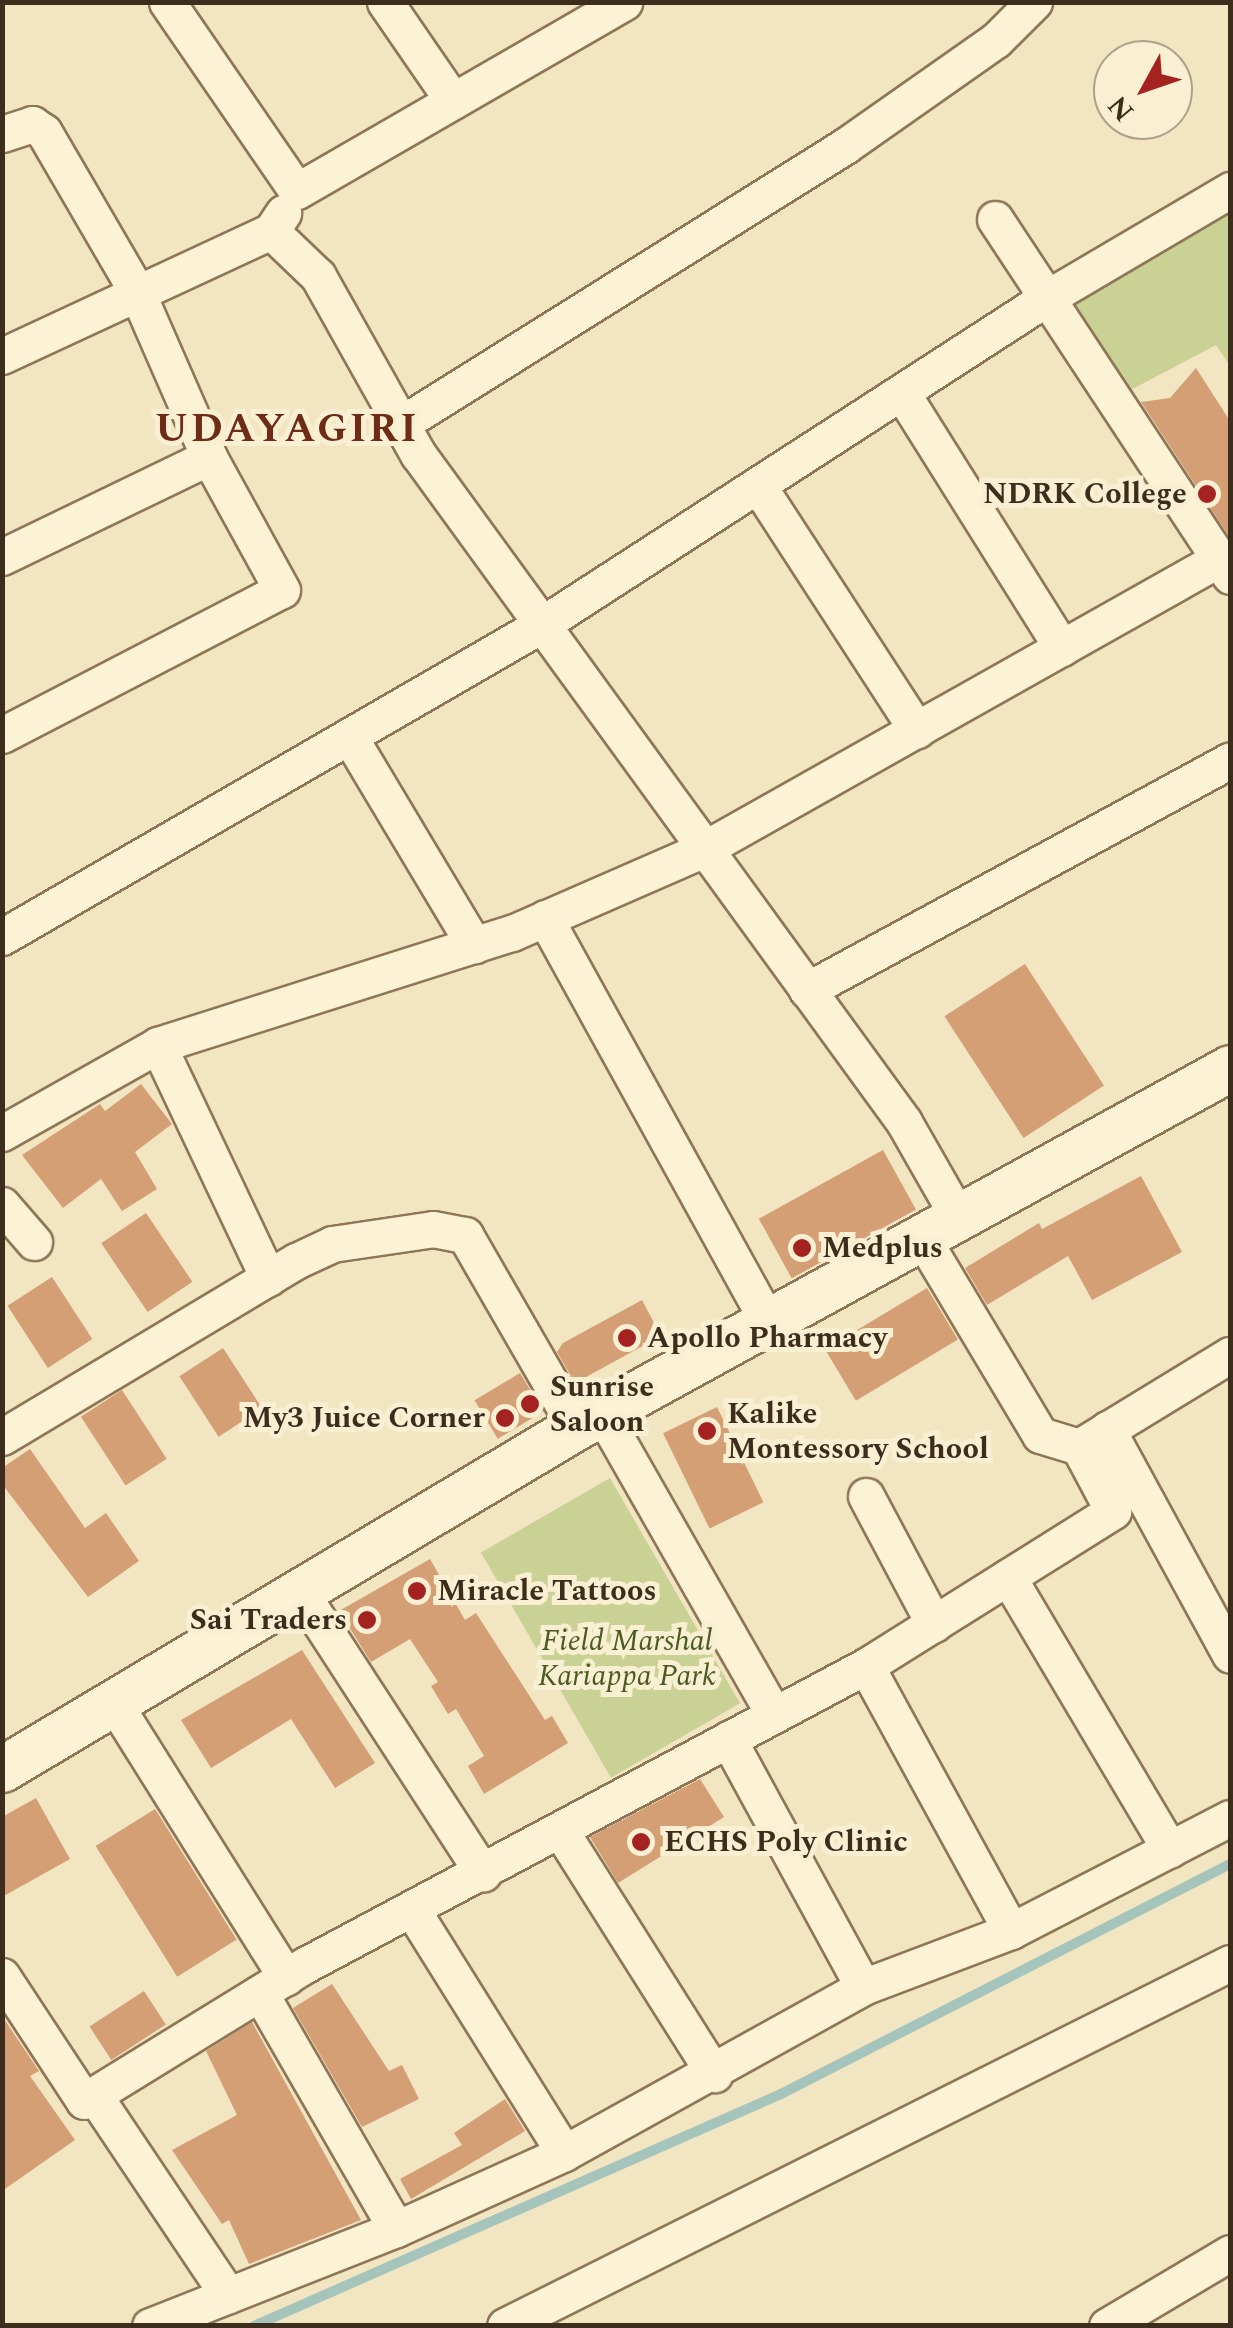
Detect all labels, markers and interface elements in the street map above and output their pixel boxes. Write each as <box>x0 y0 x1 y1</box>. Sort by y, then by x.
north arrow <box>1093 40 1193 140</box>
text: N <box>1097 86 1145 131</box>
district label: UDAYAGIRI <box>155 406 419 454</box>
place label: NDRK College <box>983 476 1187 512</box>
marker: NDRK College <box>1196 483 1218 505</box>
place label: Medplus <box>822 1230 943 1266</box>
marker: Medplus <box>791 1237 813 1259</box>
place label: Apollo Pharmacy <box>647 1320 887 1356</box>
marker: Apollo Pharmacy <box>616 1327 638 1349</box>
place label: Sunrise Saloon <box>550 1369 654 1440</box>
marker: Sunrise Saloon <box>519 1393 541 1415</box>
place label: Kalike Montessory School <box>727 1396 989 1466</box>
place label: My3 Juice Corner <box>243 1400 485 1436</box>
marker: My3 Juice Corner <box>494 1407 516 1429</box>
marker: Kalike Montessory School <box>696 1420 718 1442</box>
place label: Miracle Tattoos <box>437 1573 657 1609</box>
marker: Miracle Tattoos <box>406 1580 428 1602</box>
place label: Sai Traders <box>190 1602 347 1638</box>
marker: Sai Traders <box>356 1609 378 1631</box>
park label: Field Marshal Kariappa Park <box>538 1623 716 1694</box>
place label: ECHS Poly Clinic <box>664 1824 908 1860</box>
marker: ECHS Poly Clinic <box>628 1829 654 1855</box>

